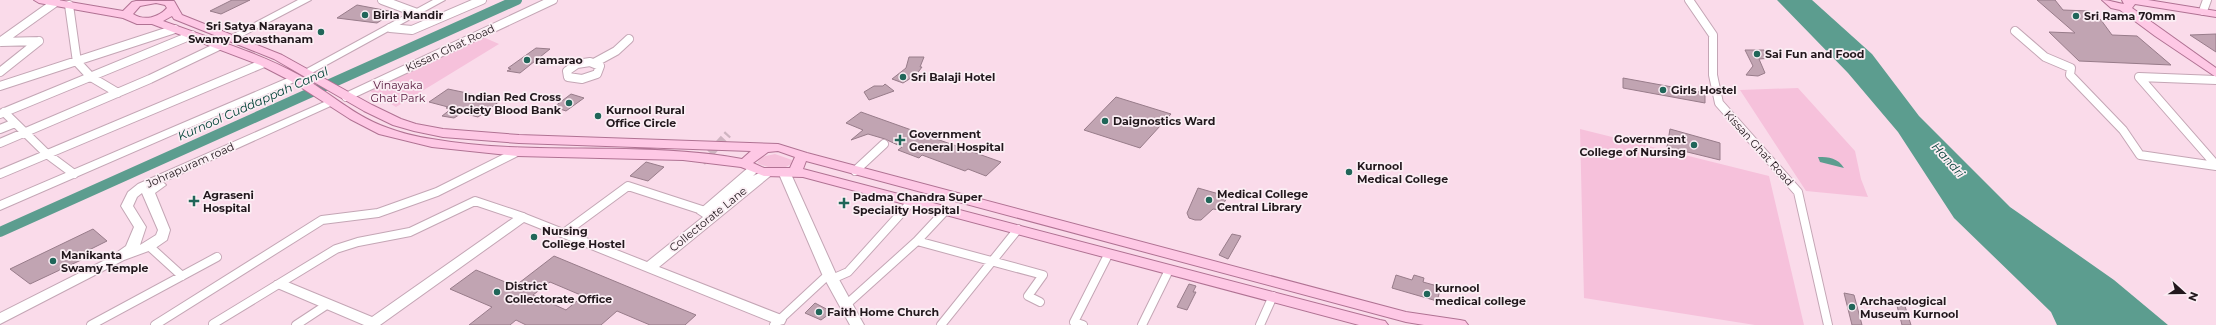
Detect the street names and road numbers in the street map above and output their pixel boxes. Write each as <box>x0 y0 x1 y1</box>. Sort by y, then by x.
street label: Kissan Ghat Road <box>403 21 497 75</box>
street label: Kissan Ghat Road <box>1721 107 1797 189</box>
street label: Johrapuram road <box>143 139 236 191</box>
street label: Collectorate Lane <box>666 183 750 255</box>

